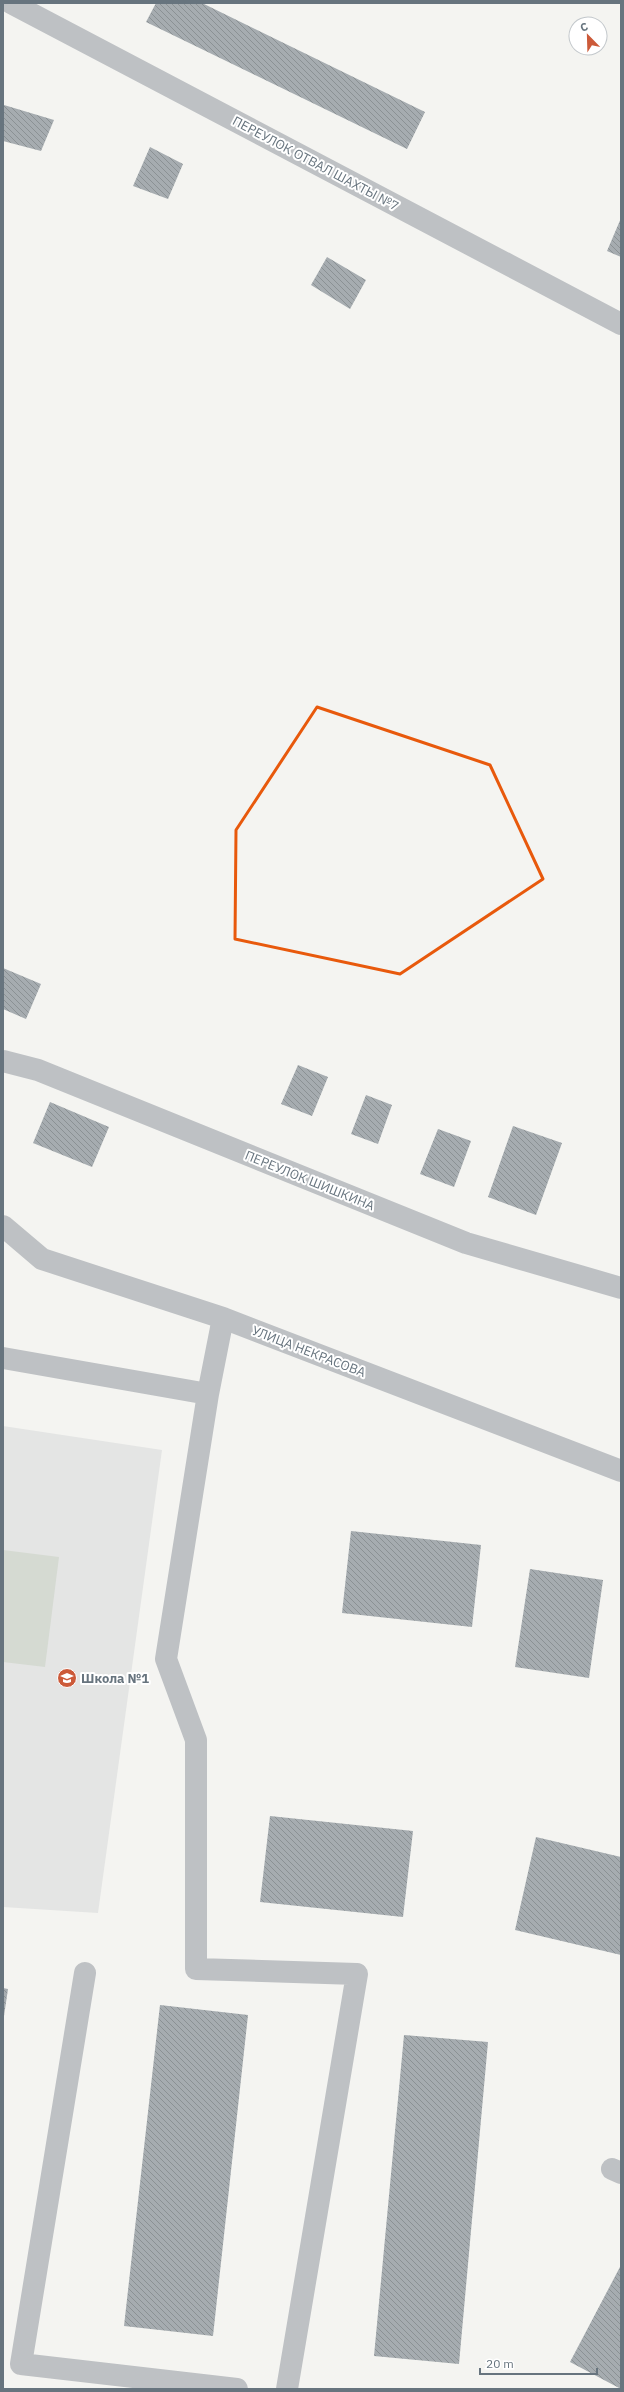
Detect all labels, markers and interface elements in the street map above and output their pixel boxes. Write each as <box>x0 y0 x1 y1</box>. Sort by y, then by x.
north arrow <box>568 16 608 56</box>
text: С <box>578 19 590 35</box>
street label: ПЕРЕУЛОК ОТВАЛ ШАХТЫ №7 <box>230 112 402 215</box>
street label: ПЕРЕУЛОК ШИШКИНА <box>243 1147 378 1214</box>
street label: УЛИЦА НЕКРАСОВА <box>249 1322 369 1381</box>
school or university icon: Школа №1 <box>56 1667 78 1689</box>
place label: Школа №1 <box>81 1670 149 1687</box>
scale bar <box>480 2350 597 2376</box>
text: 20 m <box>486 2356 514 2371</box>

